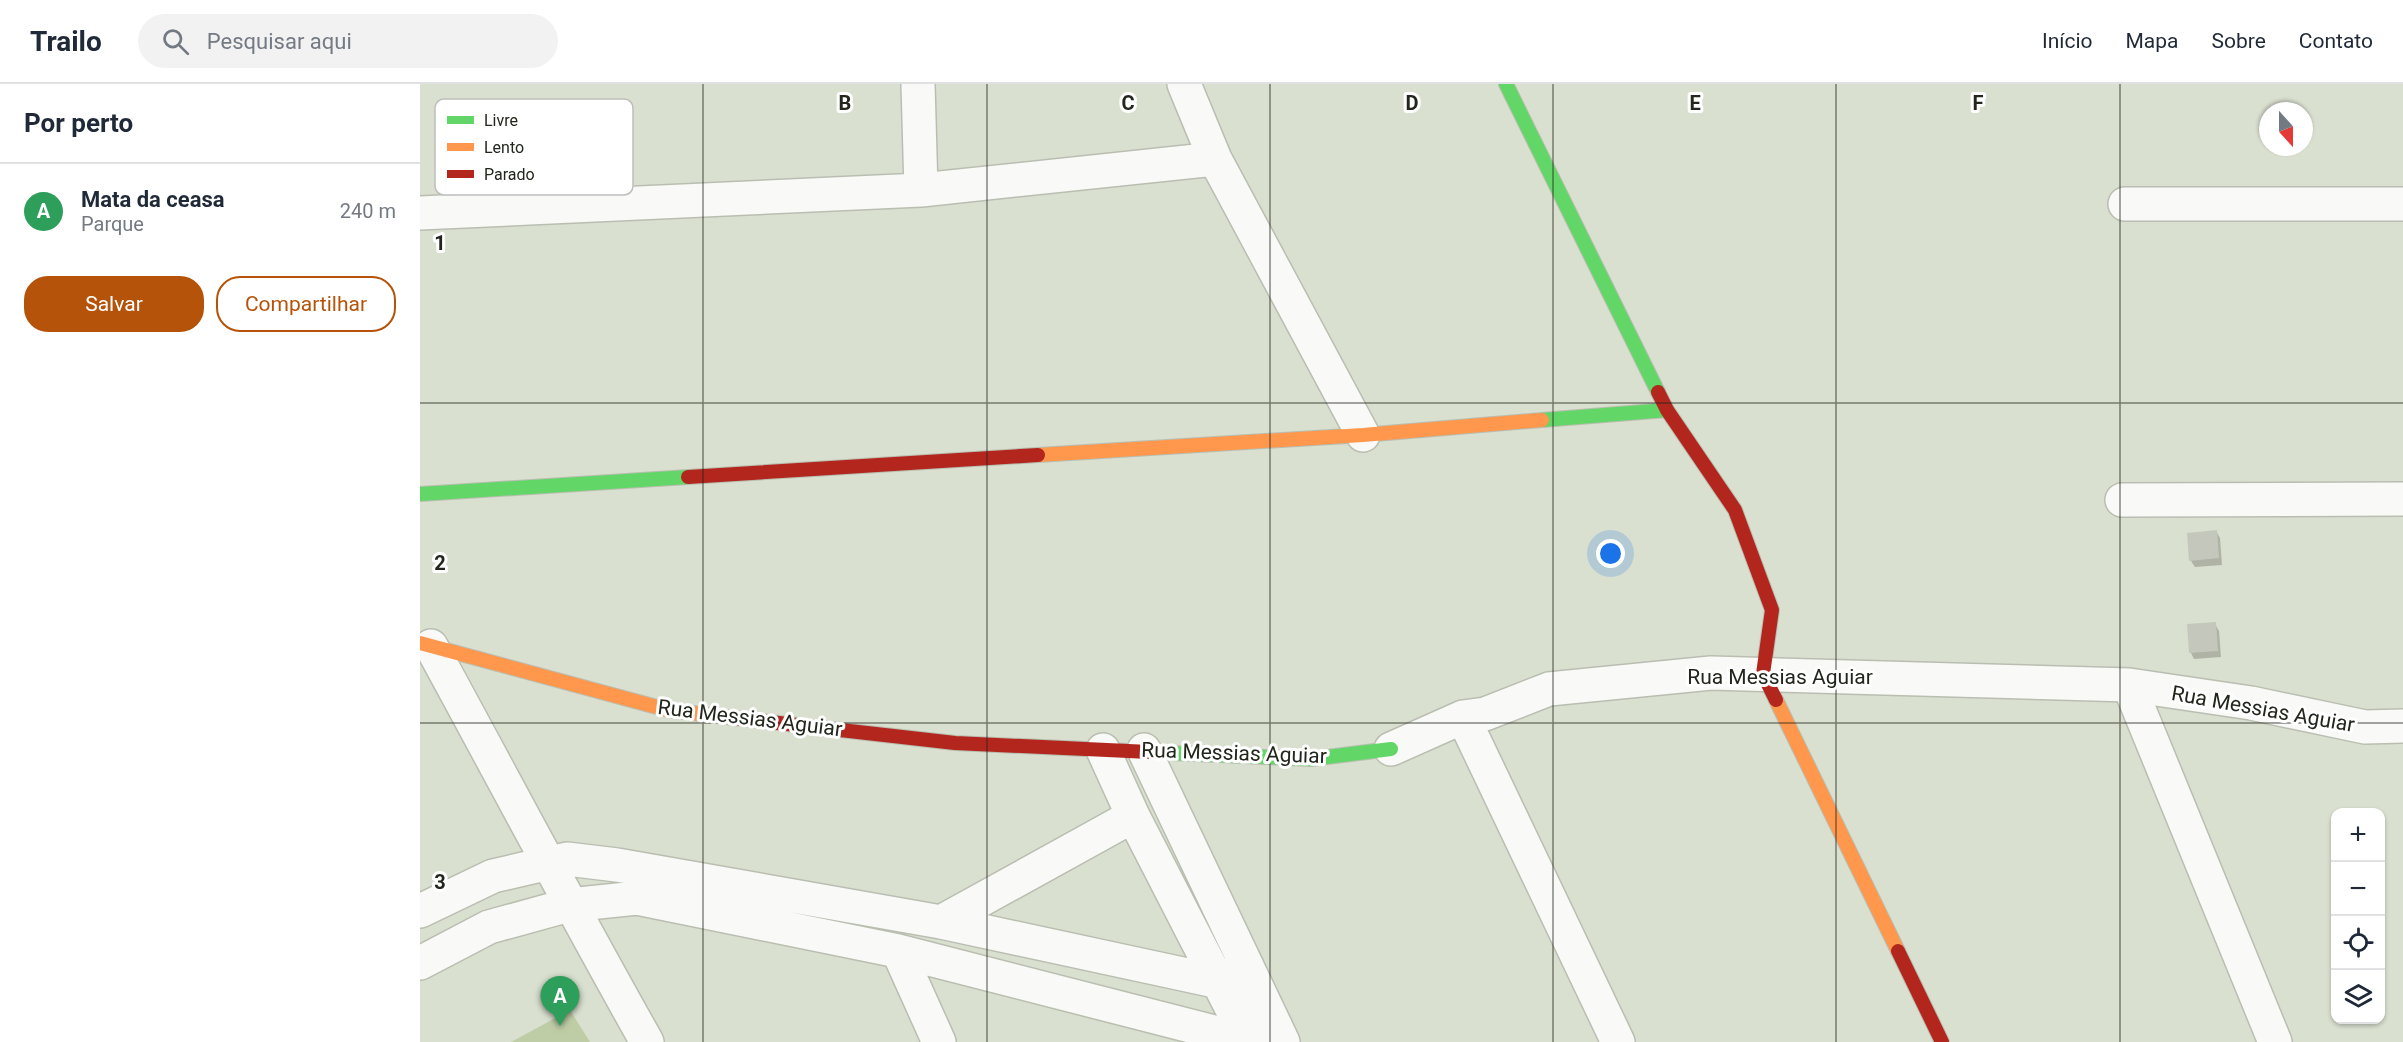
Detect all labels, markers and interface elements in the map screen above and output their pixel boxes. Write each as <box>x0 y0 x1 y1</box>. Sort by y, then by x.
search box <box>138 14 558 68</box>
text: Trailo <box>30 25 102 58</box>
icon: search <box>159 25 192 58</box>
text: Pesquisar aqui <box>207 29 352 54</box>
text: Início <box>2042 29 2093 53</box>
text: Mapa <box>2126 29 2179 53</box>
text: Sobre <box>2212 29 2266 53</box>
text: Contato <box>2299 29 2373 53</box>
text: B <box>839 91 851 115</box>
text: C <box>1121 91 1135 115</box>
text: D <box>1406 91 1419 115</box>
text: E <box>1689 91 1701 115</box>
text: F <box>1973 91 1984 115</box>
legend <box>435 99 633 195</box>
north arrow <box>2259 102 2313 156</box>
text: Por perto <box>24 108 133 138</box>
text: Livre <box>484 111 518 130</box>
text: Lento <box>484 138 524 157</box>
text: Parado <box>484 165 535 184</box>
text: Mata da ceasa <box>81 187 225 212</box>
text: A <box>37 199 50 223</box>
text: 240 m <box>340 199 396 223</box>
text: Parque <box>81 212 144 236</box>
text: 1 <box>434 231 446 255</box>
button: Salvar <box>24 276 204 332</box>
button: Compartilhar <box>216 276 396 332</box>
your location <box>1596 539 1625 568</box>
text: 2 <box>434 551 446 575</box>
street label: Rua Messias Aguiar <box>1687 665 1873 689</box>
street label: Rua Messias Aguiar <box>2170 681 2356 737</box>
street label: Rua Messias Aguiar <box>656 695 844 741</box>
street label: Rua Messias Aguiar <box>1141 738 1327 768</box>
map controls <box>2331 808 2385 1024</box>
button: + <box>2331 808 2385 862</box>
button: − <box>2331 862 2385 916</box>
text: 3 <box>434 870 446 894</box>
button: locate <box>2331 916 2385 970</box>
button: layers <box>2331 970 2385 1024</box>
pin: A <box>540 976 580 1026</box>

